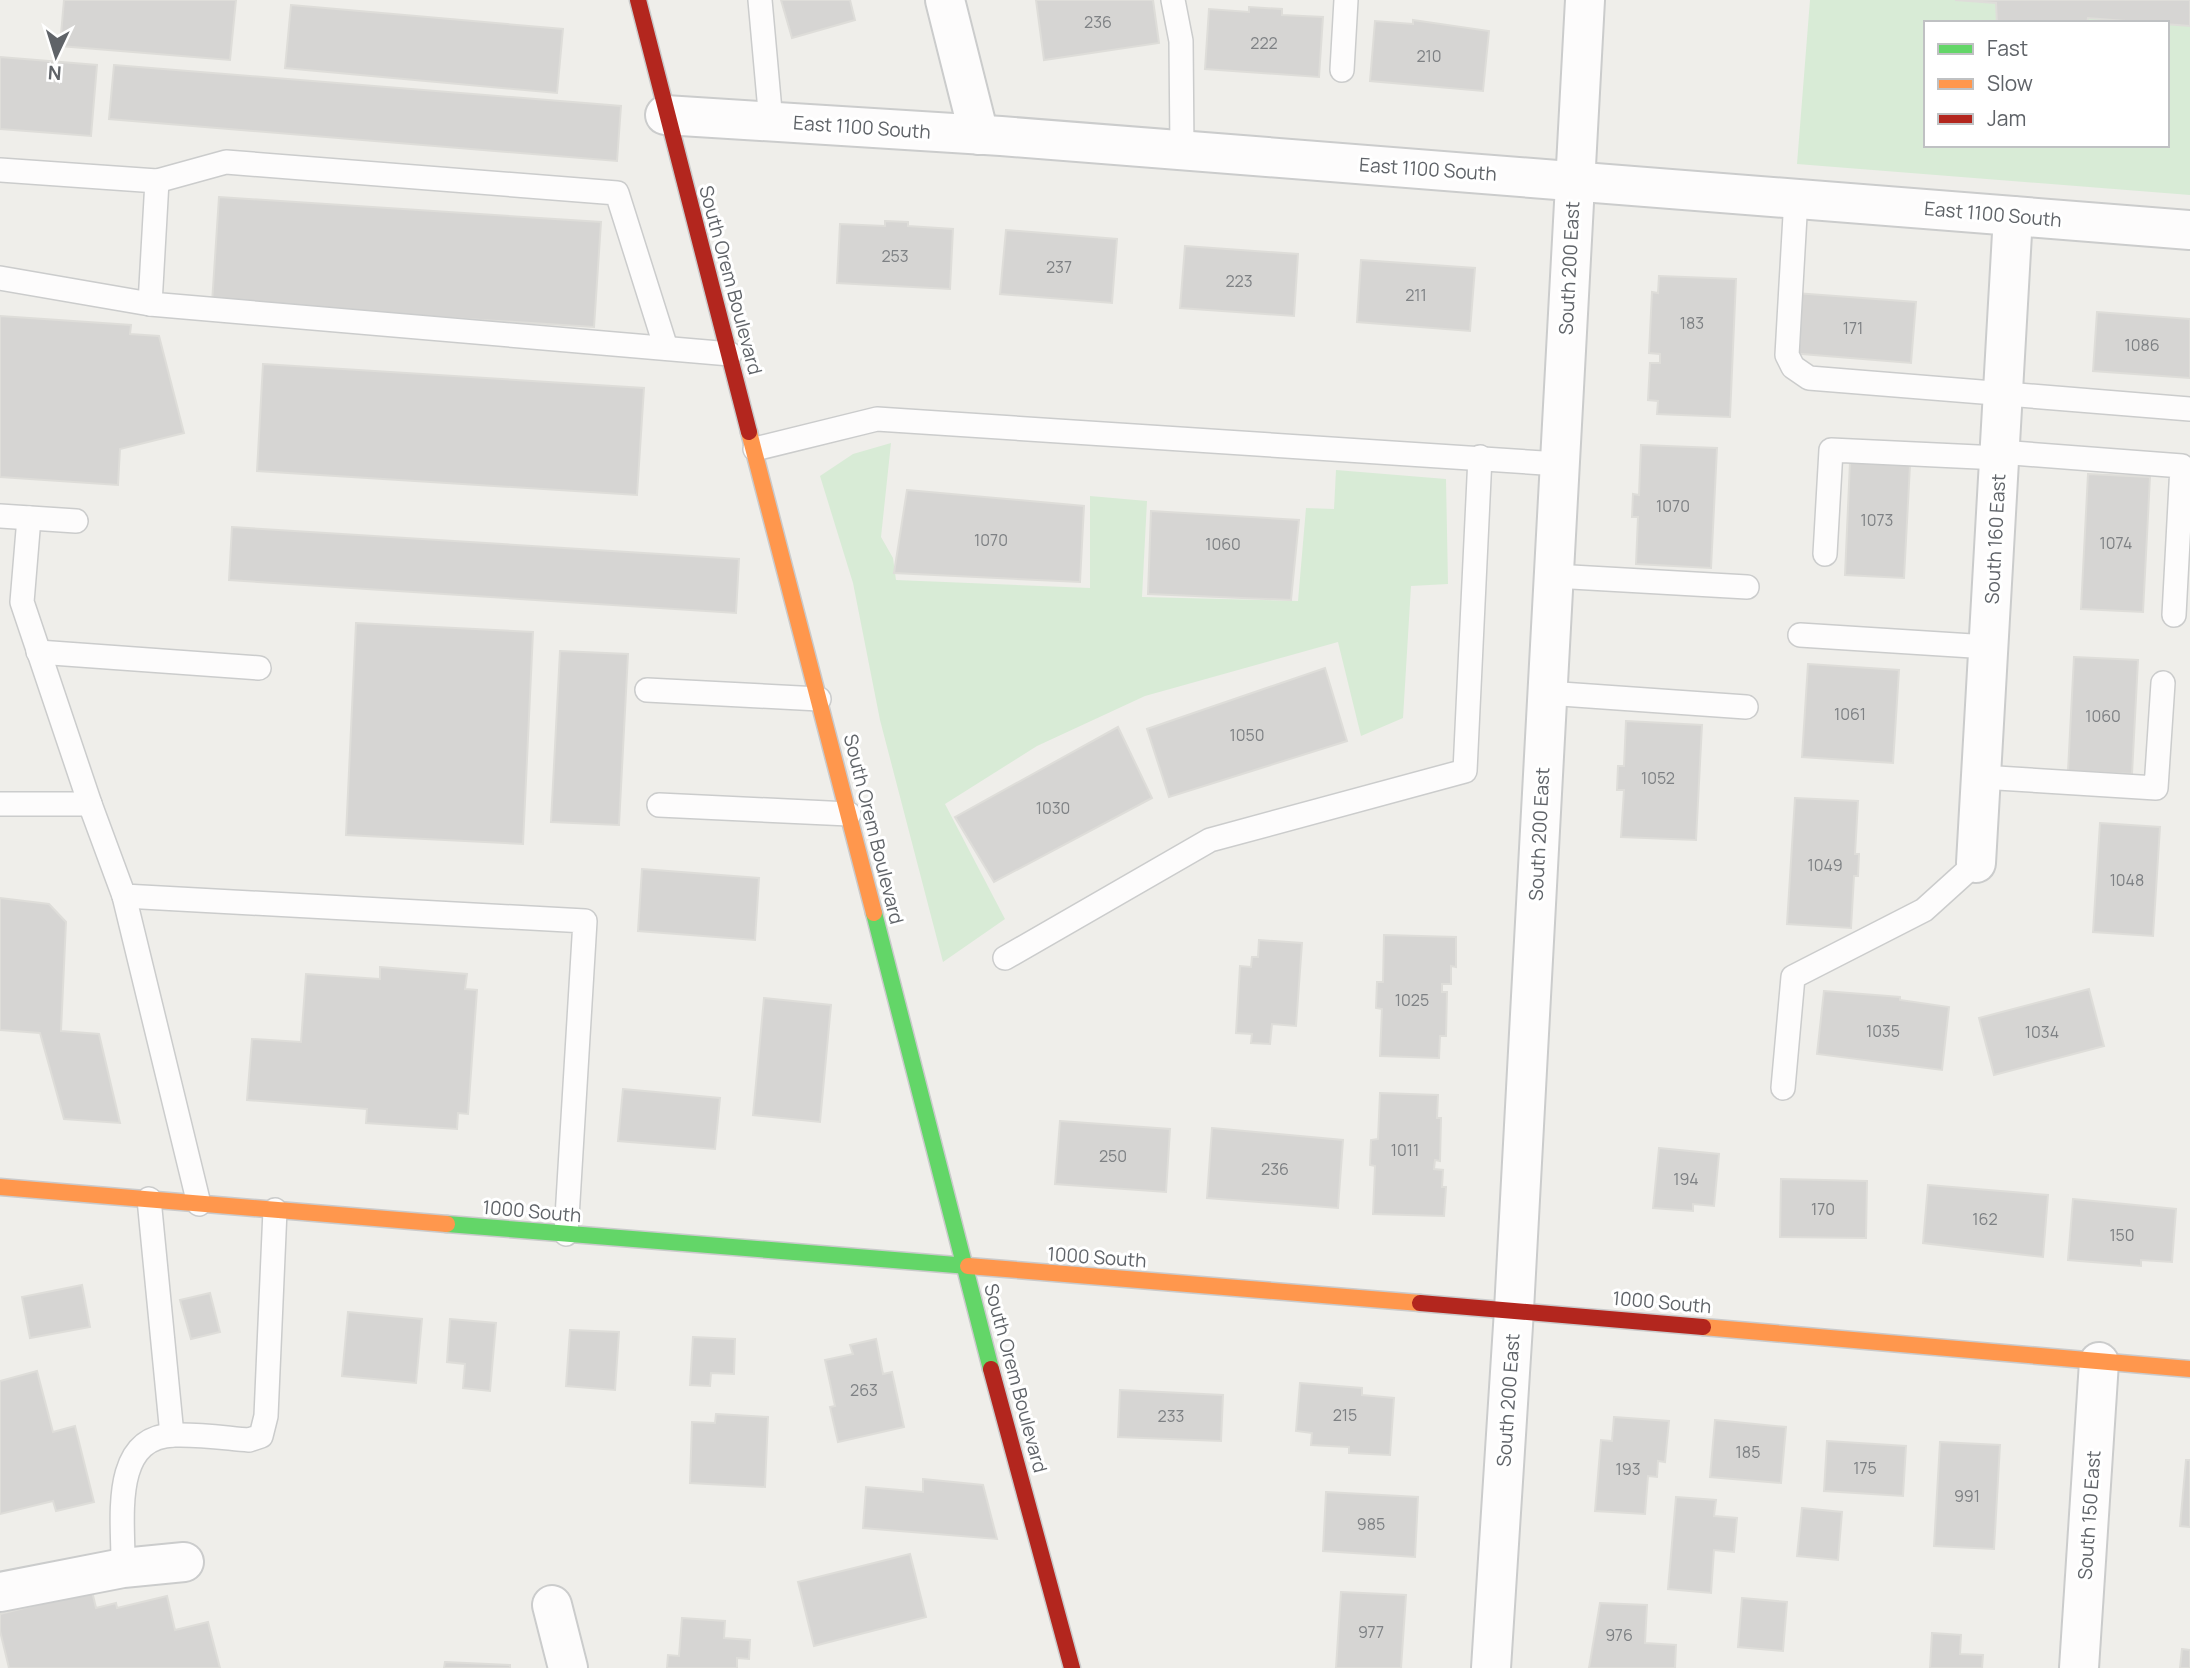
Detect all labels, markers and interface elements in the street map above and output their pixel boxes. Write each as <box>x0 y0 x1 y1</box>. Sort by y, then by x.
house number: 236 <box>1084 11 1112 33</box>
north arrow <box>21 21 91 91</box>
legend <box>1924 21 2169 147</box>
house number: 222 <box>1250 32 1278 54</box>
text: Fast <box>1987 34 2028 62</box>
house number: 210 <box>1416 45 1442 67</box>
text: N <box>47 60 63 86</box>
text: Slow <box>1987 69 2033 97</box>
text: Jam <box>1987 104 2026 132</box>
street label: East 1100 South <box>792 109 932 145</box>
street label: East 1100 South <box>1358 151 1498 187</box>
street label: South Orem Boulevard <box>693 182 769 378</box>
street label: East 1100 South <box>1923 195 2063 233</box>
street label: South 200 East <box>1553 201 1585 335</box>
house number: 253 <box>881 245 909 267</box>
house number: 237 <box>1046 256 1072 278</box>
house number: 223 <box>1225 270 1253 292</box>
house number: 211 <box>1405 284 1427 306</box>
house number: 183 <box>1680 312 1704 334</box>
house number: 171 <box>1843 317 1863 339</box>
house number: 1086 <box>2124 334 2160 356</box>
street label: South 160 East <box>1979 473 2011 605</box>
house number: 1070 <box>1656 495 1690 517</box>
house number: 1073 <box>1861 509 1893 531</box>
house number: 1070 <box>974 529 1008 551</box>
house number: 1074 <box>2100 532 2132 554</box>
house number: 1060 <box>1205 533 1241 555</box>
house number: 1061 <box>1834 703 1866 725</box>
house number: 1060 <box>2085 705 2121 727</box>
house number: 1050 <box>1230 724 1265 746</box>
street label: South Orem Boulevard <box>838 731 910 927</box>
street label: South 200 East <box>1523 767 1555 901</box>
house number: 1052 <box>1641 767 1675 789</box>
house number: 1030 <box>1036 797 1070 819</box>
house number: 1049 <box>1807 854 1843 876</box>
house number: 1048 <box>2110 869 2144 891</box>
house number: 1025 <box>1395 989 1429 1011</box>
house number: 1035 <box>1866 1020 1900 1042</box>
house number: 1034 <box>2025 1021 2059 1043</box>
house number: 1011 <box>1391 1139 1419 1161</box>
house number: 250 <box>1099 1145 1127 1167</box>
house number: 236 <box>1261 1158 1289 1180</box>
house number: 194 <box>1673 1168 1699 1190</box>
street label: 1000 South <box>481 1194 583 1228</box>
house number: 170 <box>1811 1198 1835 1220</box>
house number: 162 <box>1972 1208 1998 1230</box>
house number: 150 <box>2109 1224 2135 1246</box>
street label: 1000 South <box>1047 1241 1147 1273</box>
street label: South Orem Boulevard <box>978 1280 1054 1476</box>
street label: 1000 South <box>1611 1285 1713 1319</box>
street label: South 200 East <box>1490 1332 1526 1468</box>
house number: 263 <box>850 1379 878 1401</box>
house number: 215 <box>1333 1404 1357 1426</box>
house number: 233 <box>1158 1405 1184 1427</box>
house number: 185 <box>1736 1441 1760 1463</box>
street label: South 150 East <box>2072 1449 2106 1581</box>
house number: 175 <box>1853 1457 1877 1479</box>
house number: 193 <box>1615 1458 1641 1480</box>
house number: 991 <box>1954 1485 1980 1507</box>
house number: 985 <box>1357 1513 1385 1535</box>
house number: 977 <box>1358 1621 1384 1643</box>
house number: 976 <box>1605 1624 1633 1646</box>

